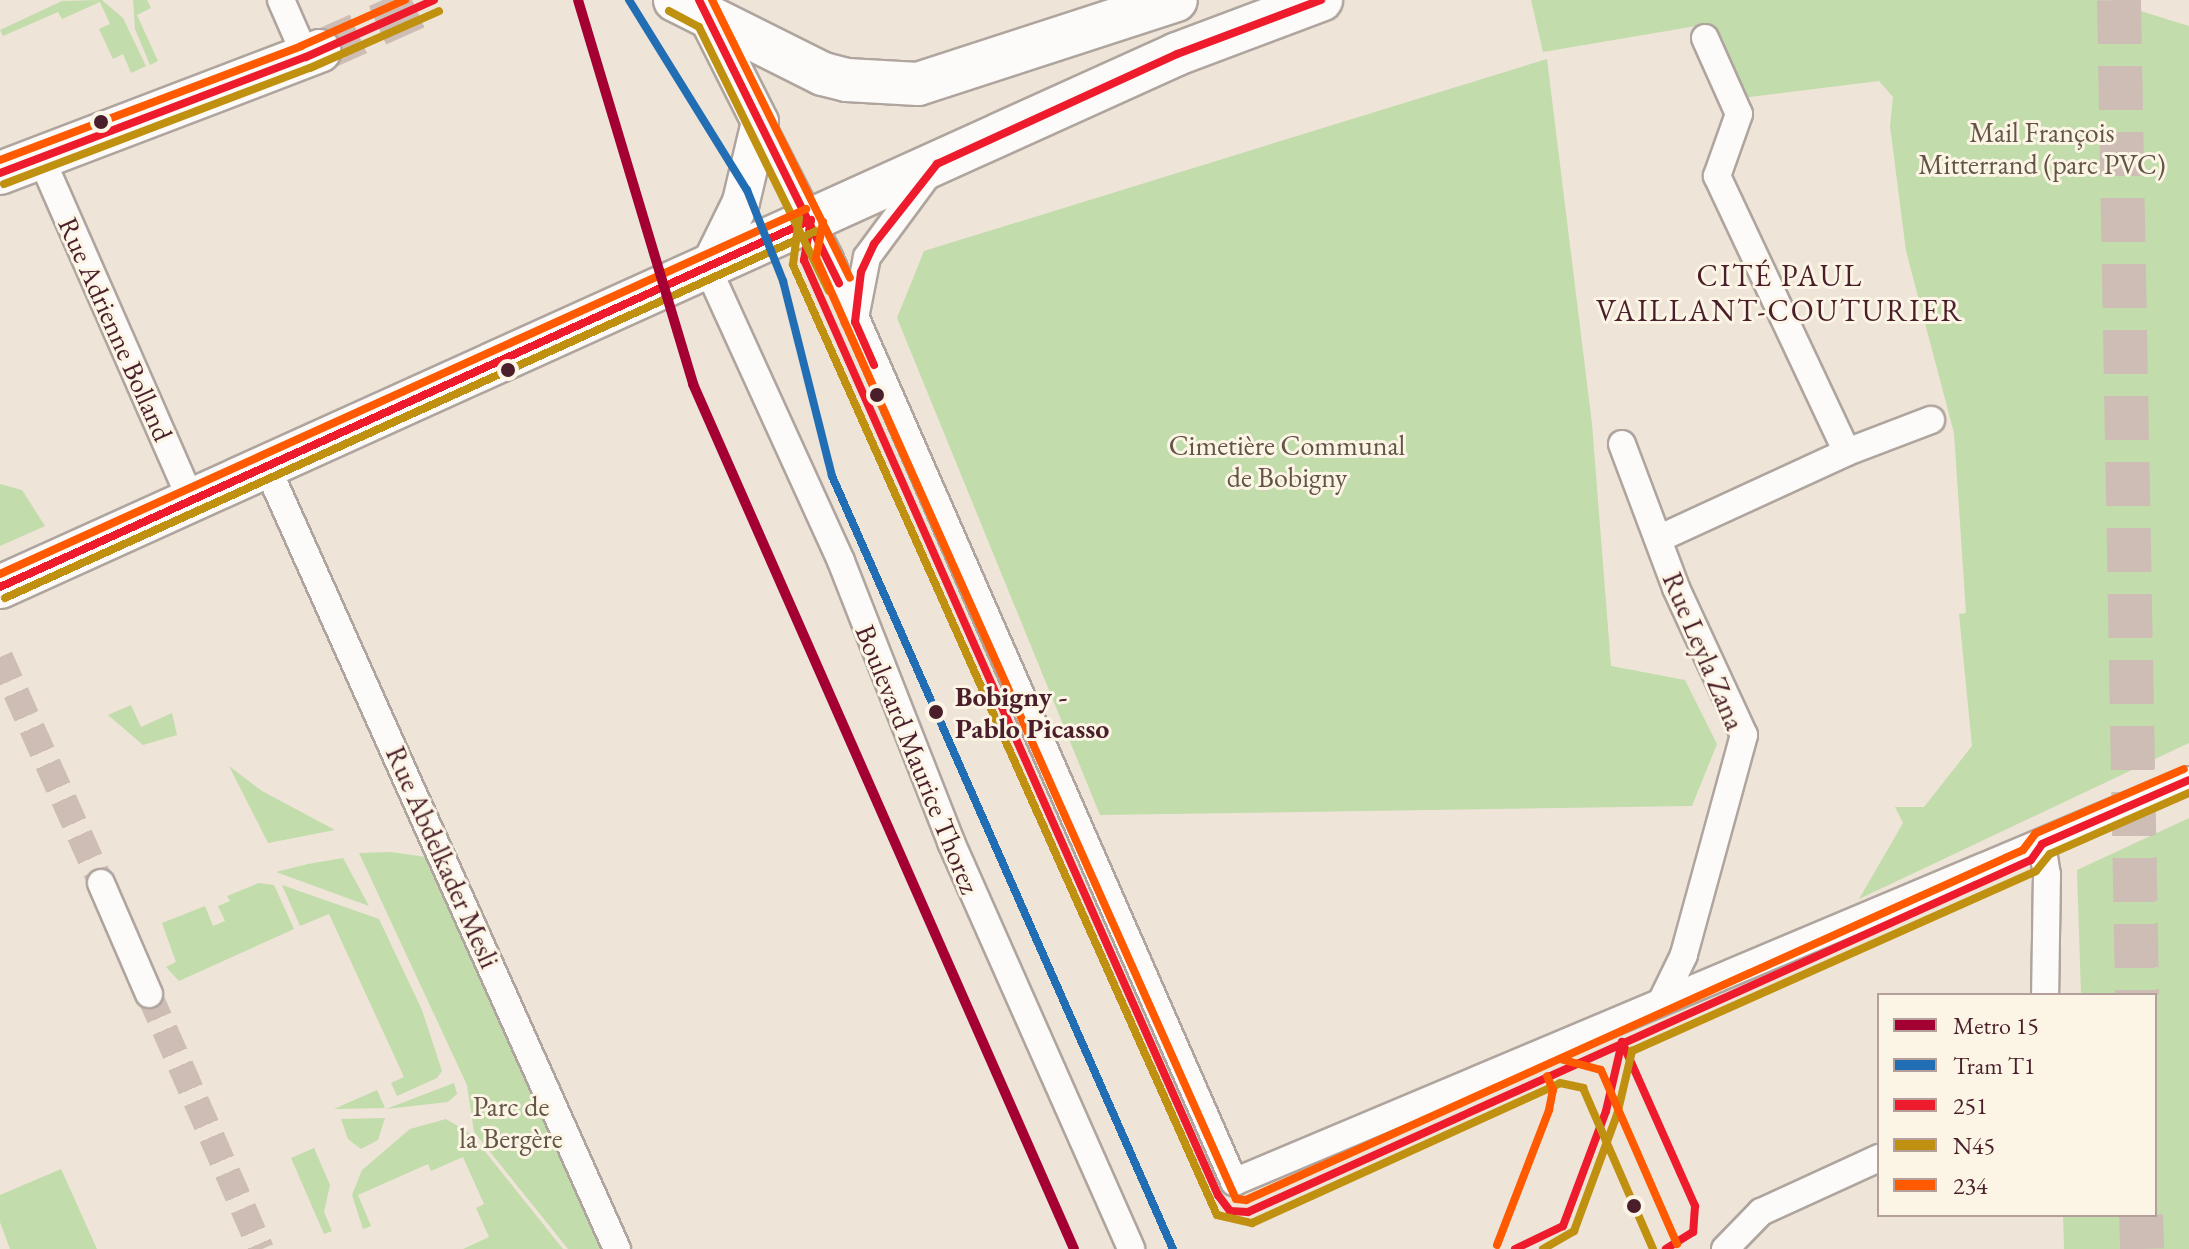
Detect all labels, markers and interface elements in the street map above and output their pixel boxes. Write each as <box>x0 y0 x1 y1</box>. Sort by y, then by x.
unlabelled marker <box>93 114 109 130</box>
park label: Mail François Mitterrand (parc PVC) <box>1918 115 2166 181</box>
street label: Rue Adrienne Bolland <box>52 212 180 446</box>
district label: CITÉ PAUL VAILLANT-COUTURIER <box>1596 258 1964 328</box>
unlabelled marker <box>500 362 516 378</box>
unlabelled marker <box>869 387 885 403</box>
park label: Cimetière Communal de Bobigny <box>1169 428 1405 494</box>
street label: Rue Leyla Zana <box>1656 567 1752 735</box>
street label: Boulevard Maurice Thorez <box>849 620 987 898</box>
place label: Bobigny - Pablo Picasso <box>955 679 1109 745</box>
marker: Bobigny - Pablo Picasso <box>924 700 948 724</box>
street label: Rue Abdelkader Mesli <box>379 741 507 973</box>
legend <box>1877 993 2157 1217</box>
text: Metro 15 <box>1953 1010 2039 1041</box>
text: Tram T1 <box>1953 1050 2035 1081</box>
park label: Parc de la Bergère <box>459 1089 563 1155</box>
text: 251 <box>1953 1090 1988 1121</box>
text: N45 <box>1953 1130 1995 1161</box>
text: 234 <box>1953 1170 1988 1201</box>
unlabelled marker <box>1626 1198 1642 1214</box>

